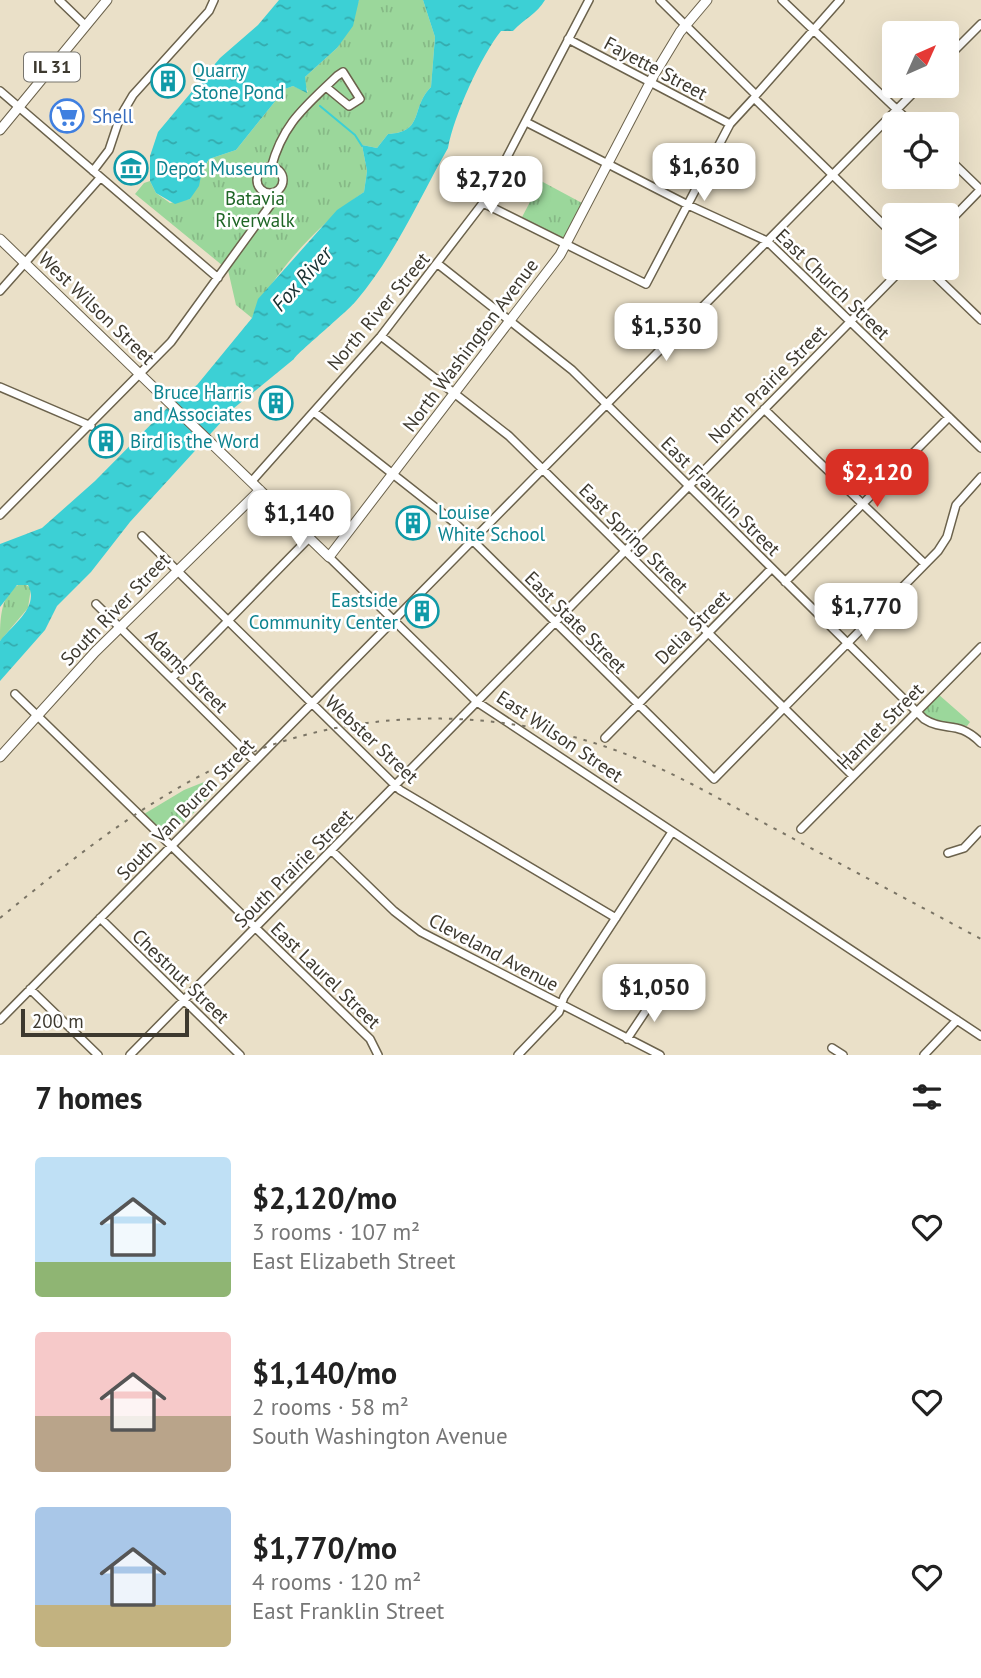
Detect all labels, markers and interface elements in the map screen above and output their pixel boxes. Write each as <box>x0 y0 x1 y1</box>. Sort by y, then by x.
north arrow <box>882 21 959 98</box>
map controls <box>882 21 959 280</box>
street label: Fayette Street <box>600 31 712 105</box>
road number: IL 31 <box>24 52 80 82</box>
place label: Quarry Stone Pond <box>192 58 284 104</box>
building icon: Quarry Stone Pond <box>149 62 187 100</box>
supermarket icon: Shell <box>48 97 86 135</box>
place label: Shell <box>92 104 134 128</box>
button: locate <box>882 112 959 189</box>
pin: $1,630 <box>647 144 761 203</box>
museum icon: Depot Museum <box>112 149 150 187</box>
text: $1,630 <box>668 151 740 180</box>
place label: Depot Museum <box>156 156 279 180</box>
pin: $2,720 <box>434 156 548 216</box>
text: $2,720 <box>455 164 527 193</box>
park label: Batavia Riverwalk <box>215 186 295 232</box>
button: layers <box>882 203 959 280</box>
street label: East Church Street <box>771 223 896 345</box>
water label: Fox River <box>265 239 339 317</box>
street label: West Wilson Street <box>34 246 161 370</box>
street label: North River Street <box>322 247 435 375</box>
street label: North Washington Avenue <box>397 254 543 436</box>
pin: $1,530 <box>609 304 723 363</box>
text: $1,530 <box>630 311 702 340</box>
street label: North Prairie Street <box>703 319 832 448</box>
place label: Bruce Harris and Associates <box>133 380 252 426</box>
building icon: Bruce Harris and Associates <box>257 384 295 422</box>
building icon: Bird is the Word <box>87 422 125 460</box>
place label: Bird is the Word <box>130 429 259 453</box>
street label: East Franklin Street <box>656 431 786 561</box>
pin: $2,120 <box>820 449 934 509</box>
text: $2,120 <box>841 457 913 486</box>
street label: East Spring Street <box>574 478 694 598</box>
pin: $1,140 <box>242 490 356 550</box>
text: $1,140 <box>263 498 335 527</box>
place label: Louise White School <box>438 500 546 546</box>
building icon: Louise White School <box>394 504 432 542</box>
street label: South River Street <box>55 547 175 670</box>
street label: East State Street <box>520 566 632 678</box>
street label: Delia Street <box>650 584 735 669</box>
pin: $1,770 <box>809 584 923 643</box>
place label: Eastside Community Center <box>249 588 399 634</box>
text: $1,770 <box>830 591 902 620</box>
building icon: Eastside Community Center <box>403 592 441 630</box>
street label: Adams Street <box>140 624 234 718</box>
street label: Hamlet Street <box>832 677 929 774</box>
street label: East Wilson Street <box>492 685 628 787</box>
street label: Webster Street <box>320 690 424 789</box>
street label: South Van Buren Street <box>111 733 259 885</box>
street label: South Prairie Street <box>229 803 358 932</box>
street label: Cleveland Avenue <box>425 908 563 996</box>
street label: East Laurel Street <box>266 917 386 1034</box>
street label: Chestnut Street <box>127 924 235 1029</box>
pin: $1,050 <box>597 964 711 1024</box>
text: $1,050 <box>618 972 690 1001</box>
scale bar <box>21 1006 189 1038</box>
text: 200 m <box>32 1009 84 1033</box>
text: 7 homes <box>35 1078 143 1117</box>
icon: filters <box>908 1078 946 1116</box>
text: $2,120/mo <box>252 1178 397 1217</box>
icon: home <box>91 1185 175 1269</box>
icon: heart <box>908 1208 946 1246</box>
text: 3 rooms · 107 m² <box>252 1217 420 1246</box>
text: East Elizabeth Street <box>252 1246 456 1275</box>
text: $1,140/mo <box>252 1353 397 1392</box>
icon: home <box>91 1360 175 1444</box>
icon: heart <box>908 1383 946 1421</box>
text: 2 rooms · 58 m² <box>252 1392 409 1421</box>
text: South Washington Avenue <box>252 1421 508 1450</box>
text: $1,770/mo <box>252 1528 397 1567</box>
icon: home <box>91 1535 175 1619</box>
icon: heart <box>908 1558 946 1596</box>
text: 4 rooms · 120 m² <box>252 1567 421 1596</box>
text: East Franklin Street <box>252 1596 444 1625</box>

